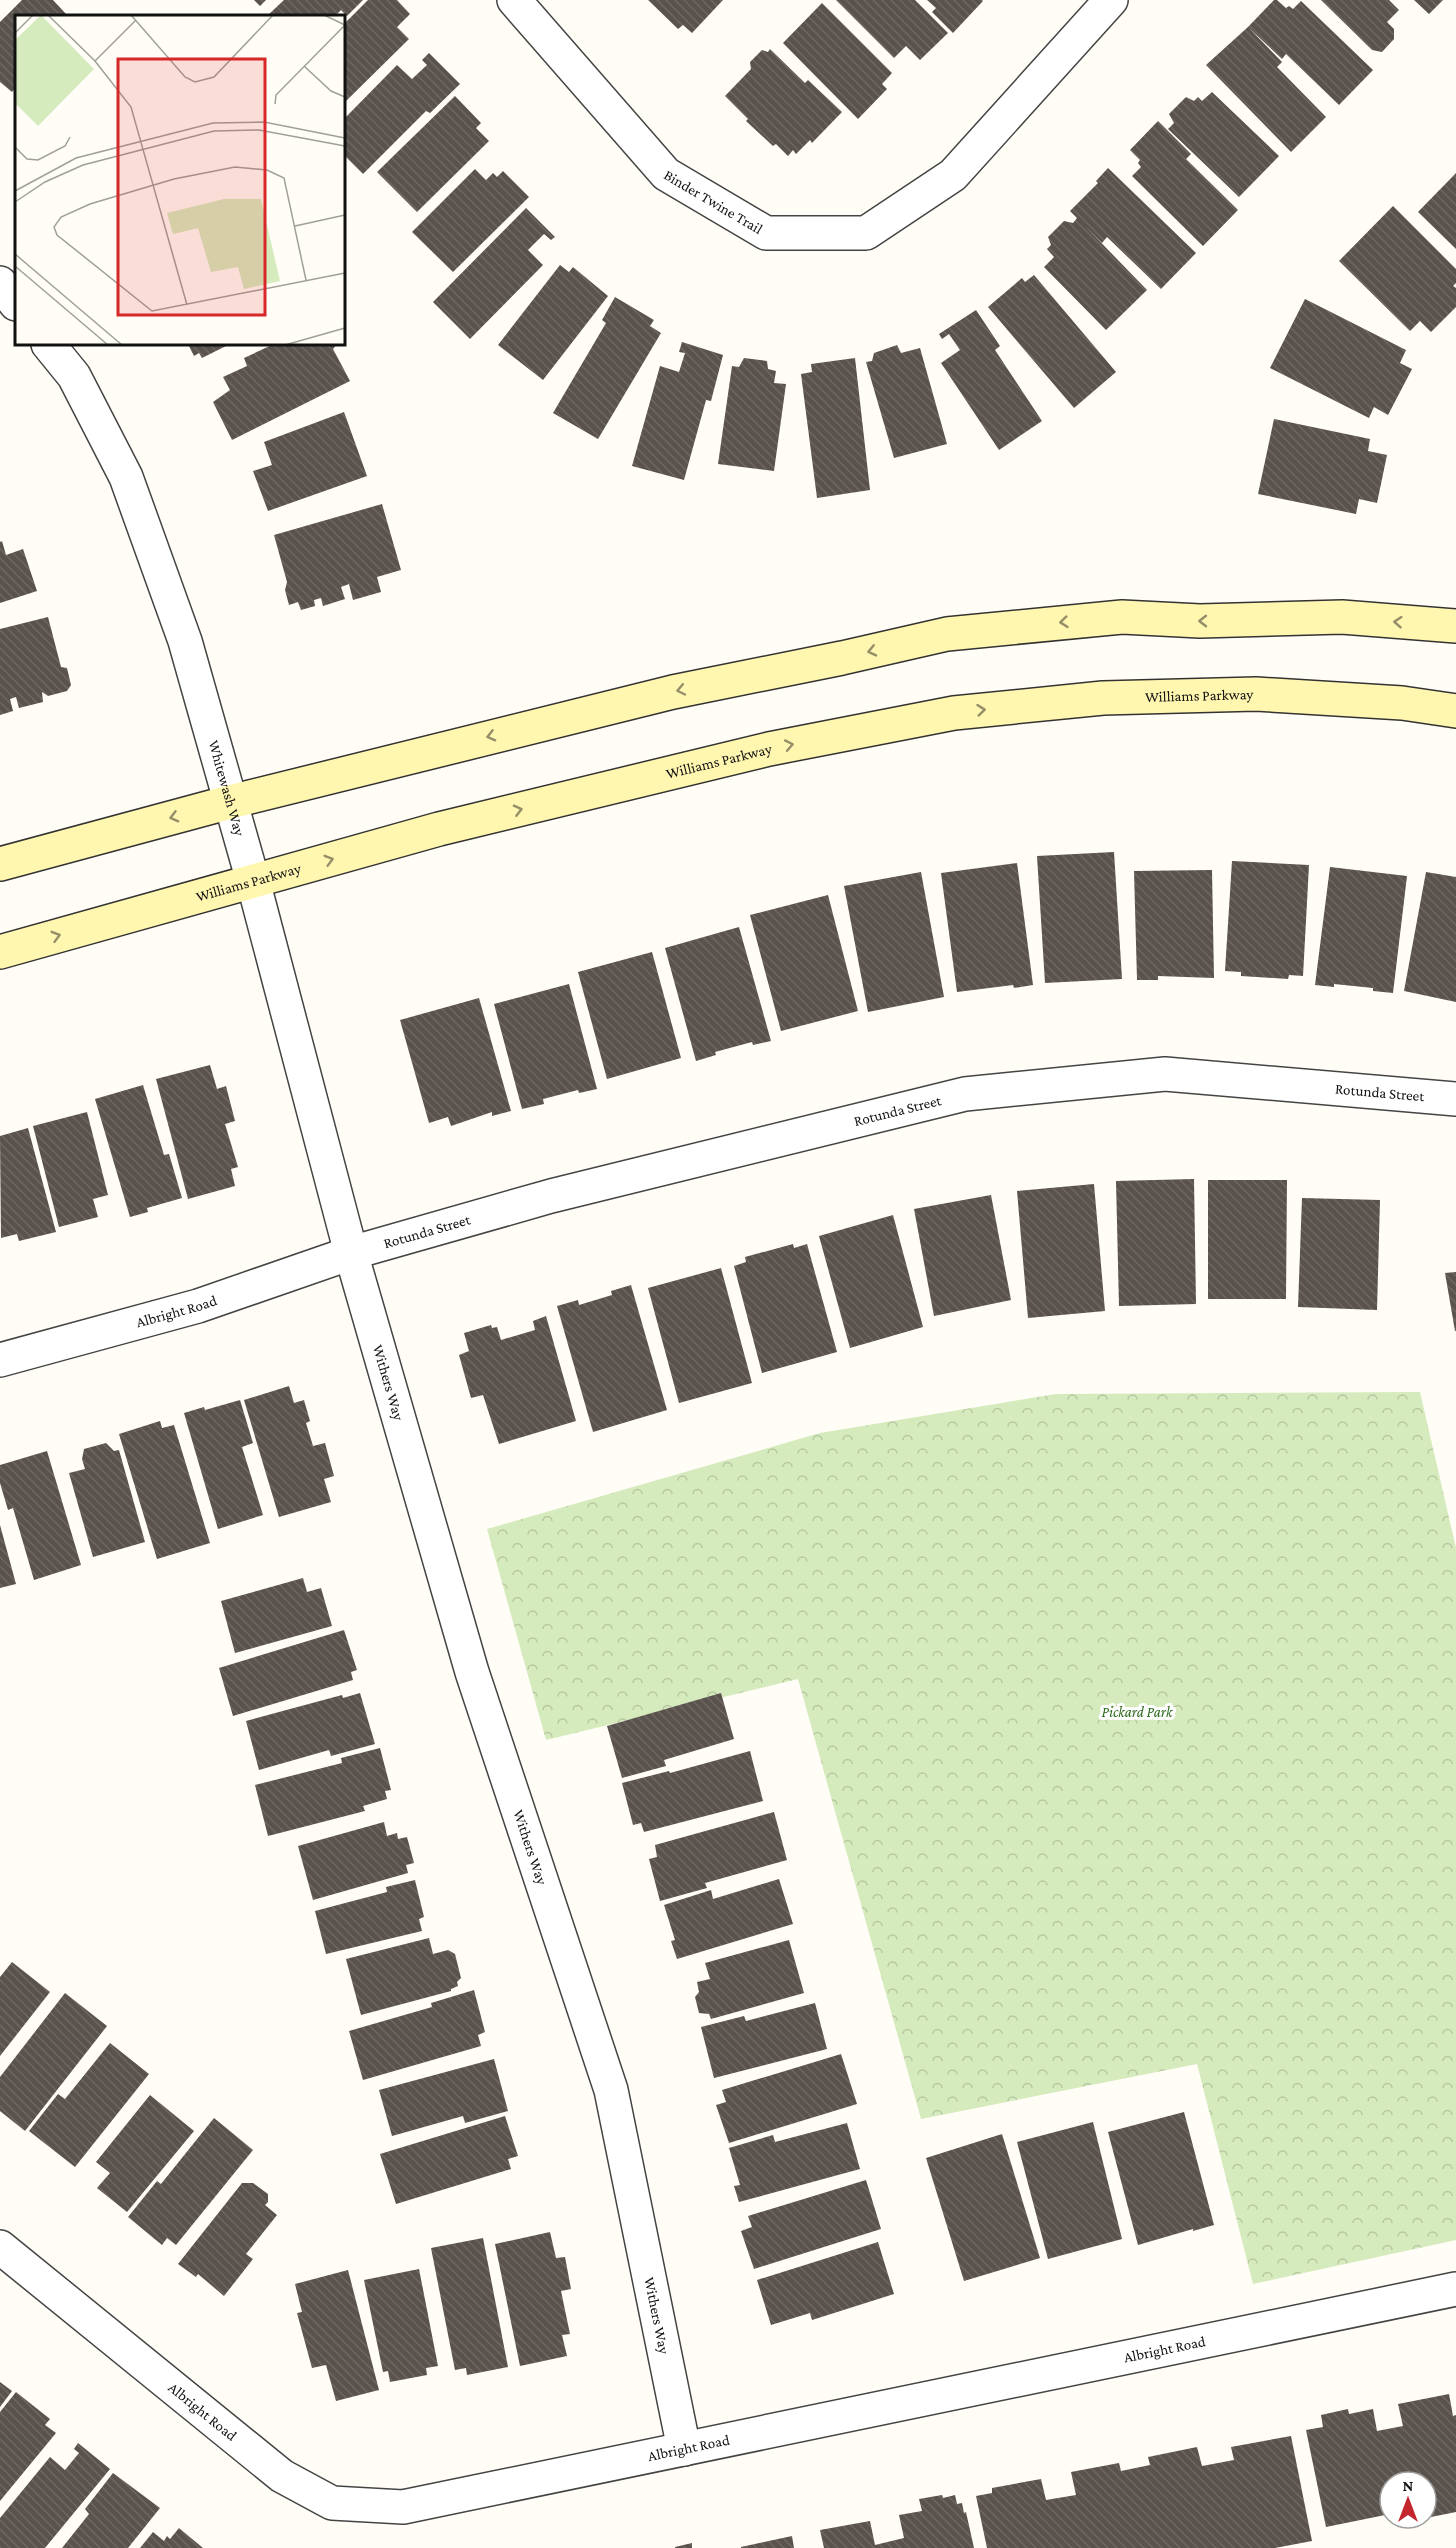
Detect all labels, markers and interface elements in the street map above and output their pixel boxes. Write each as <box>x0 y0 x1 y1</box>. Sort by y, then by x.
inset map <box>15 15 345 345</box>
street label: Binder Twine Trail <box>661 167 765 237</box>
one-way arrow <box>1198 614 1207 627</box>
one-way arrow <box>1059 615 1069 628</box>
one-way arrow <box>1393 615 1402 628</box>
one-way arrow <box>867 644 877 657</box>
one-way arrow <box>676 683 686 696</box>
street label: Williams Parkway <box>1145 686 1254 705</box>
one-way arrow <box>976 704 986 717</box>
one-way arrow <box>486 729 496 742</box>
street label: Whitewash Way <box>206 738 248 838</box>
one-way arrow <box>784 739 794 752</box>
street label: Williams Parkway <box>665 741 774 782</box>
one-way arrow <box>513 804 523 817</box>
one-way arrow <box>169 810 180 822</box>
one-way arrow <box>324 854 334 867</box>
street label: Williams Parkway <box>194 860 303 905</box>
one-way arrow <box>50 931 61 943</box>
street label: Rotunda Street <box>1334 1081 1426 1104</box>
street label: Rotunda Street <box>852 1092 944 1129</box>
street label: Rotunda Street <box>382 1211 473 1251</box>
street label: Albright Road <box>134 1292 219 1330</box>
street label: Withers Way <box>370 1343 407 1422</box>
park label: Pickard Park <box>1101 1704 1174 1720</box>
street label: Withers Way <box>510 1808 550 1887</box>
street label: Withers Way <box>641 2276 672 2356</box>
street label: Albright Road <box>1122 2333 1207 2366</box>
street label: Albright Road <box>165 2379 240 2444</box>
street label: Albright Road <box>646 2432 731 2464</box>
north arrow <box>1378 2470 1438 2530</box>
text: N <box>1403 2477 1414 2494</box>

